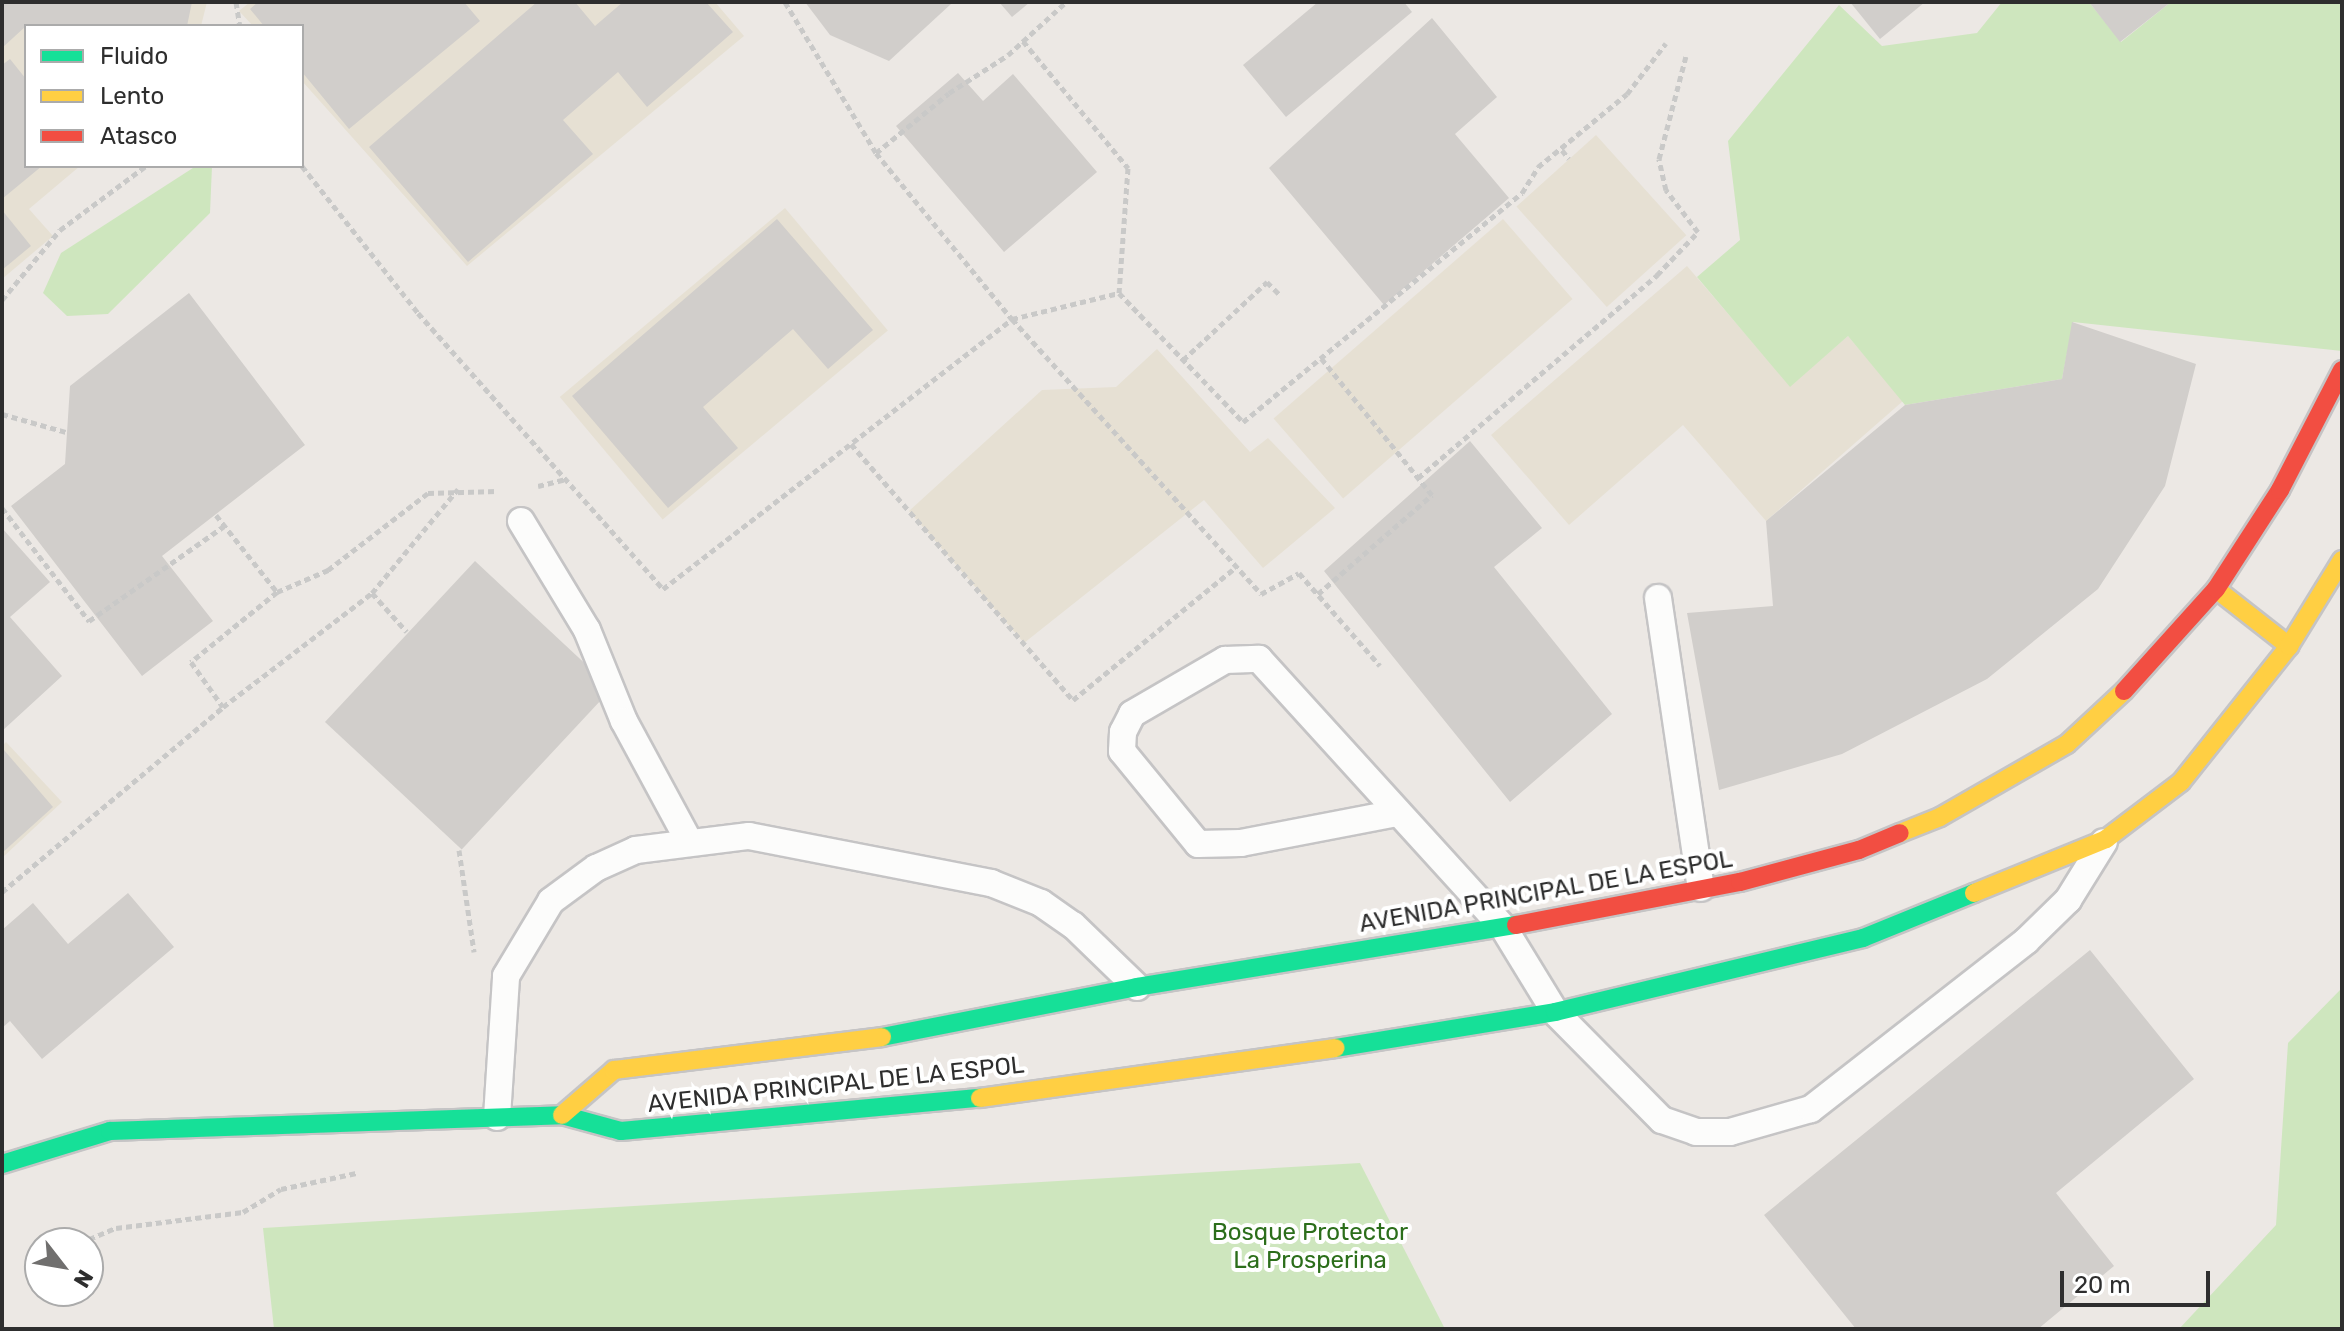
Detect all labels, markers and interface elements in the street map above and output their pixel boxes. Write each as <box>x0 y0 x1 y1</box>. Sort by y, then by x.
legend <box>24 24 304 168</box>
text: Fluido <box>100 42 168 70</box>
text: Lento <box>100 82 164 110</box>
text: Atasco <box>100 122 177 150</box>
street label: AVENIDA PRINCIPAL DE LA ESPOL <box>1356 845 1736 939</box>
street label: AVENIDA PRINCIPAL DE LA ESPOL <box>645 1051 1027 1119</box>
park label: Bosque Protector La Prosperina <box>1212 1219 1408 1275</box>
north arrow <box>24 1227 104 1307</box>
scale bar <box>2064 1255 2214 1305</box>
text: N <box>68 1265 99 1292</box>
text: 20 m <box>2074 1271 2131 1299</box>

